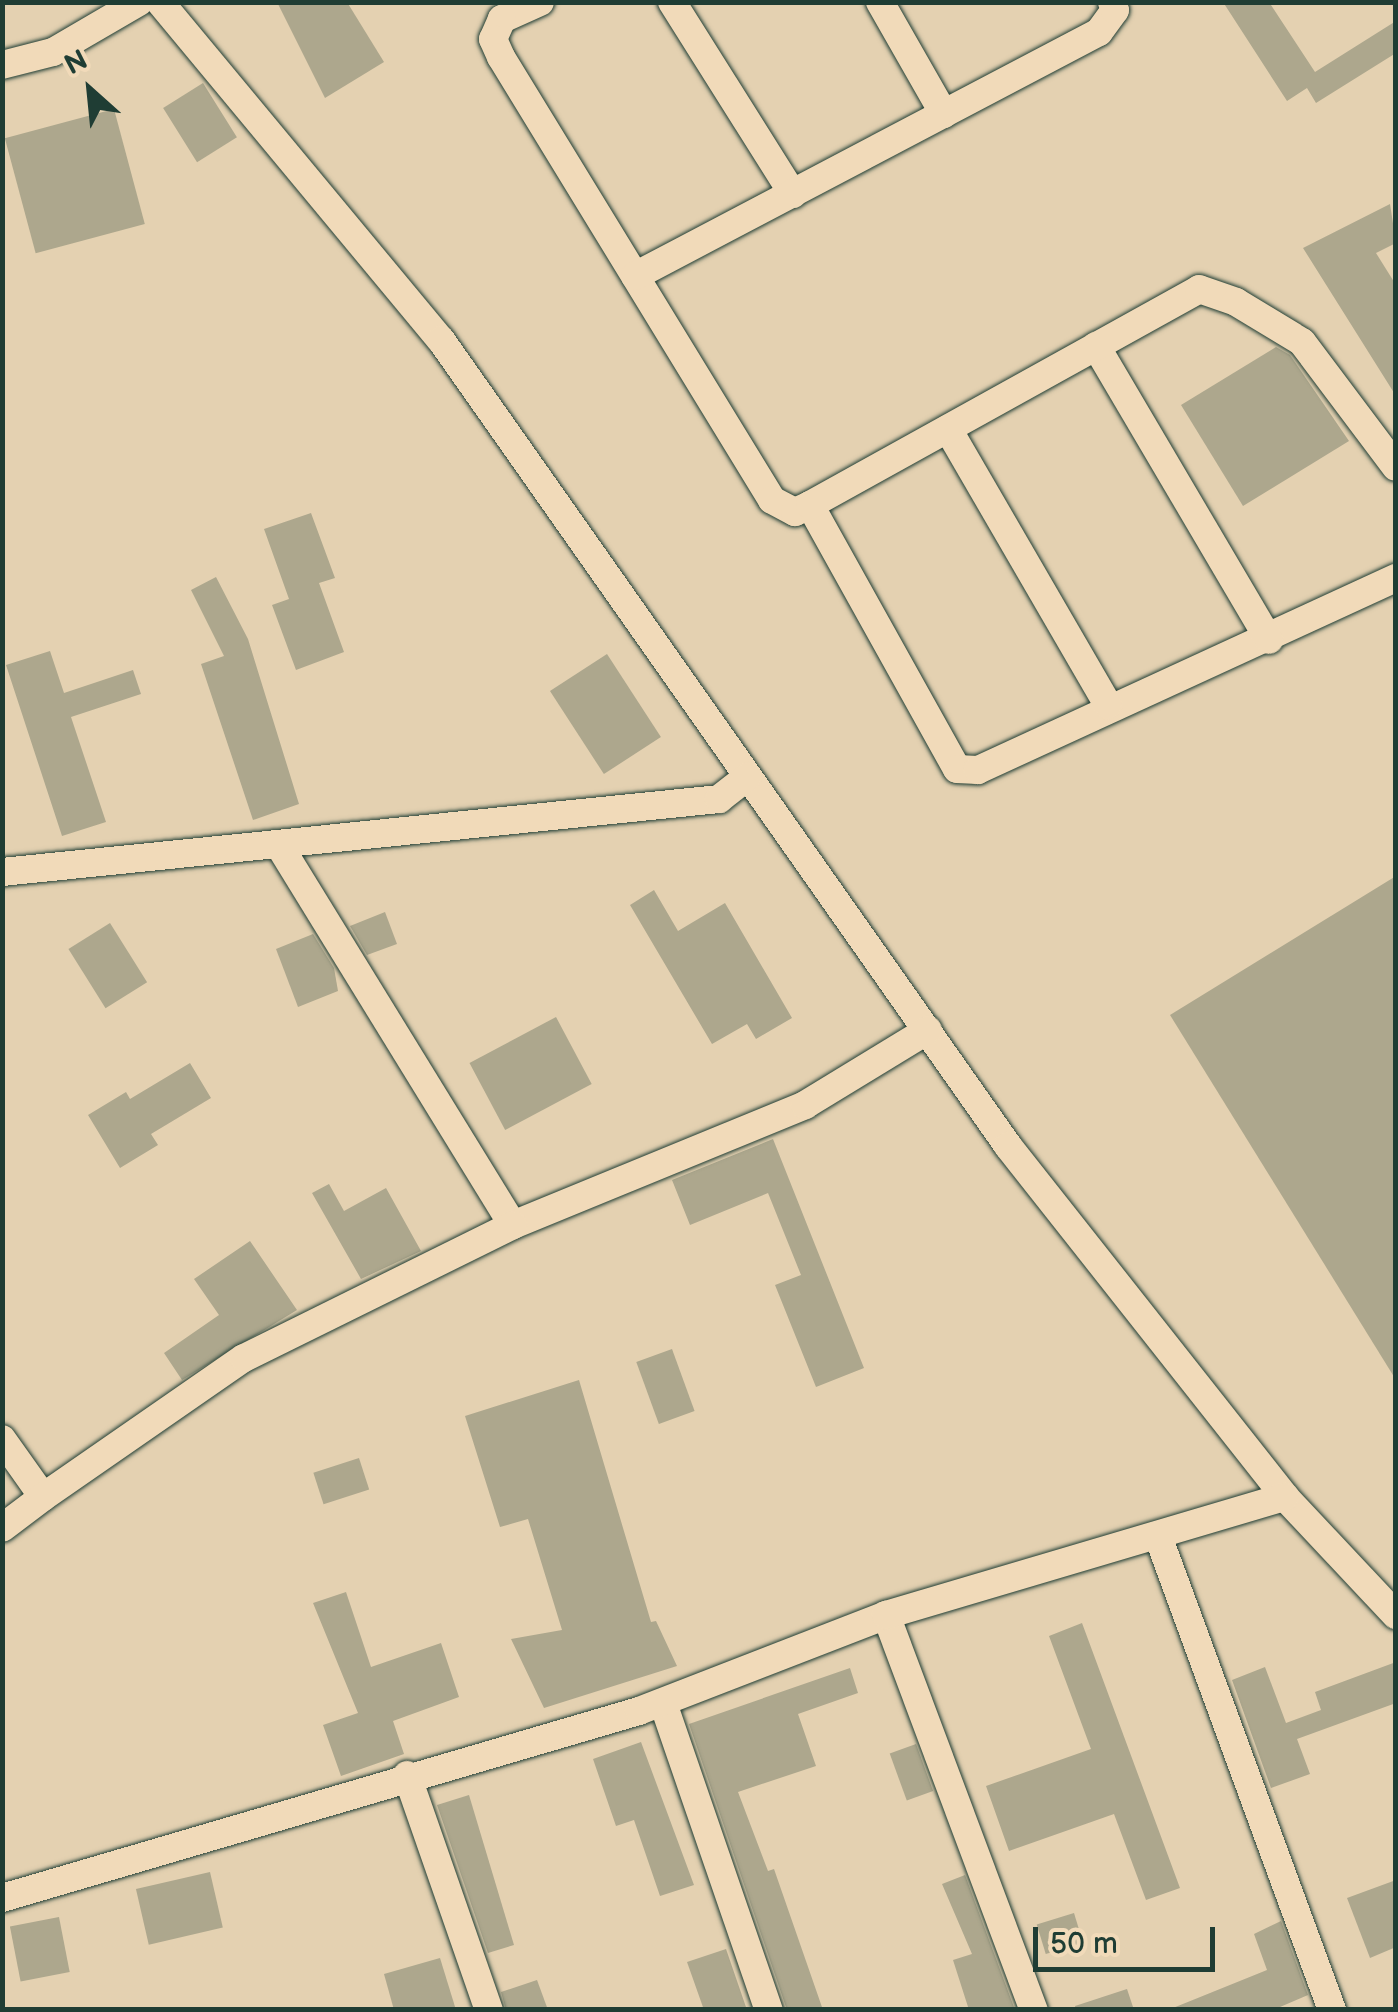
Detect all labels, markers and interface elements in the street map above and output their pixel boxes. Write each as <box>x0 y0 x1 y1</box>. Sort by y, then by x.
north arrow <box>40 40 140 140</box>
text: N <box>59 43 93 82</box>
scale bar <box>1038 1907 1220 1969</box>
text: 50 m <box>1050 1926 1118 1962</box>

